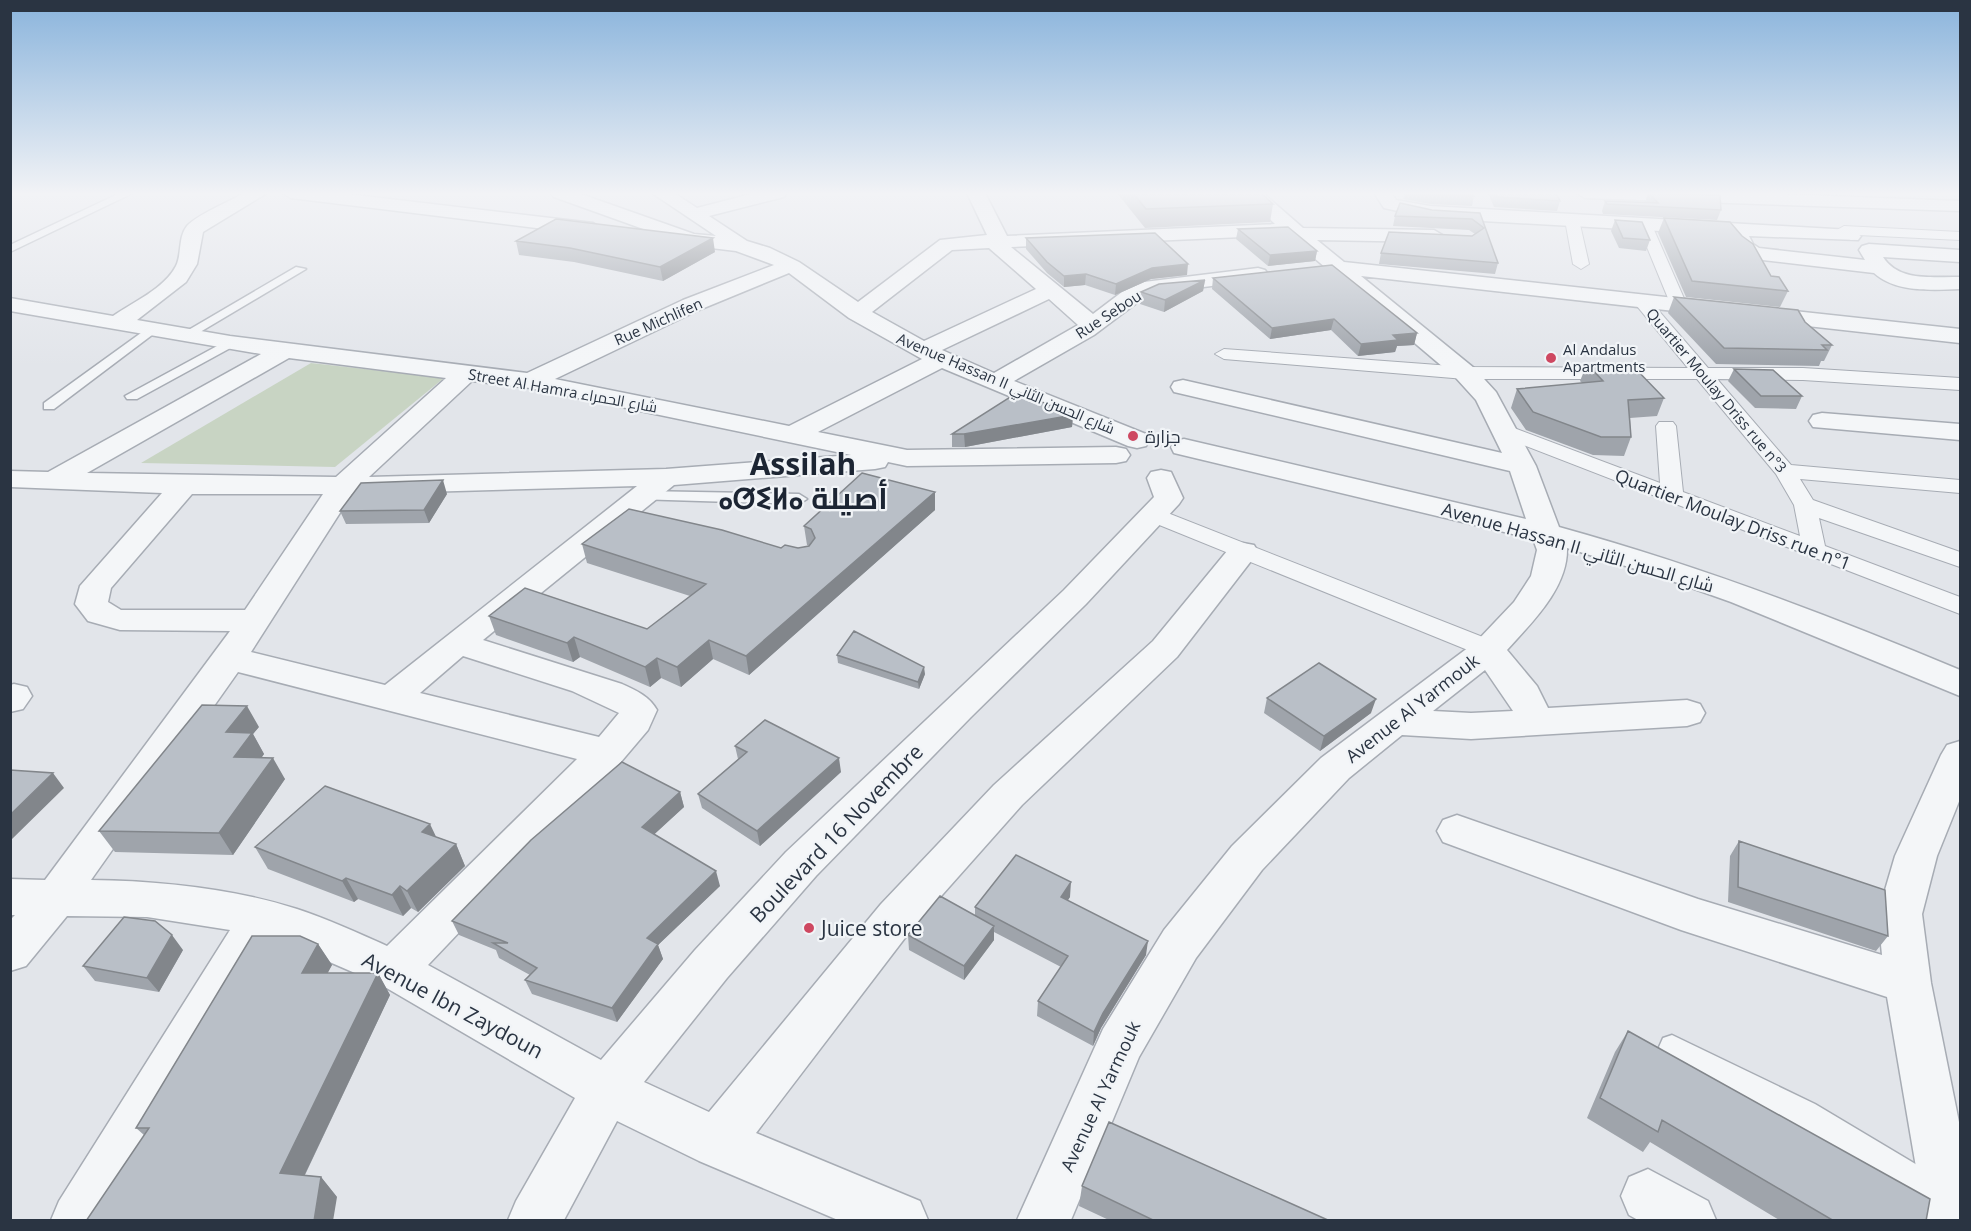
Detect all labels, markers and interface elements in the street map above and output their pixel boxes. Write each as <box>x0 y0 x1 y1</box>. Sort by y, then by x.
street label: Rue Sebou <box>1071 285 1145 343</box>
street label: Rue Michlifen <box>611 293 705 349</box>
street label: Quartier Moulay Driss rue n°3 <box>1642 304 1792 476</box>
street label: Avenue Hassan II شارع الحسن الثاني <box>893 328 1118 441</box>
place label: Al Andalus Apartments <box>1563 339 1645 376</box>
marker: Al Andalus Apartments <box>1544 351 1558 365</box>
street label: Street Al Hamra شارع الحمراء <box>467 364 659 418</box>
place label: جزارة <box>1145 424 1180 448</box>
marker: جزارة <box>1126 429 1140 443</box>
district label: Assilah ⴰⵚⵉⵍⴰ أصيلة <box>718 443 888 518</box>
street label: Quartier Moulay Driss rue n°1 <box>1612 463 1854 575</box>
street label: Avenue Hassan II شارع الحسن الثاني <box>1438 497 1717 600</box>
street label: Avenue Al Yarmouk <box>1340 648 1484 768</box>
street label: Boulevard 16 Novembre <box>743 738 929 928</box>
place label: Juice store <box>819 914 923 942</box>
marker: Juice store <box>802 921 816 935</box>
street label: Avenue Ibn Zaydoun <box>358 945 548 1065</box>
street label: Avenue Al Yarmouk <box>1055 1016 1146 1175</box>

